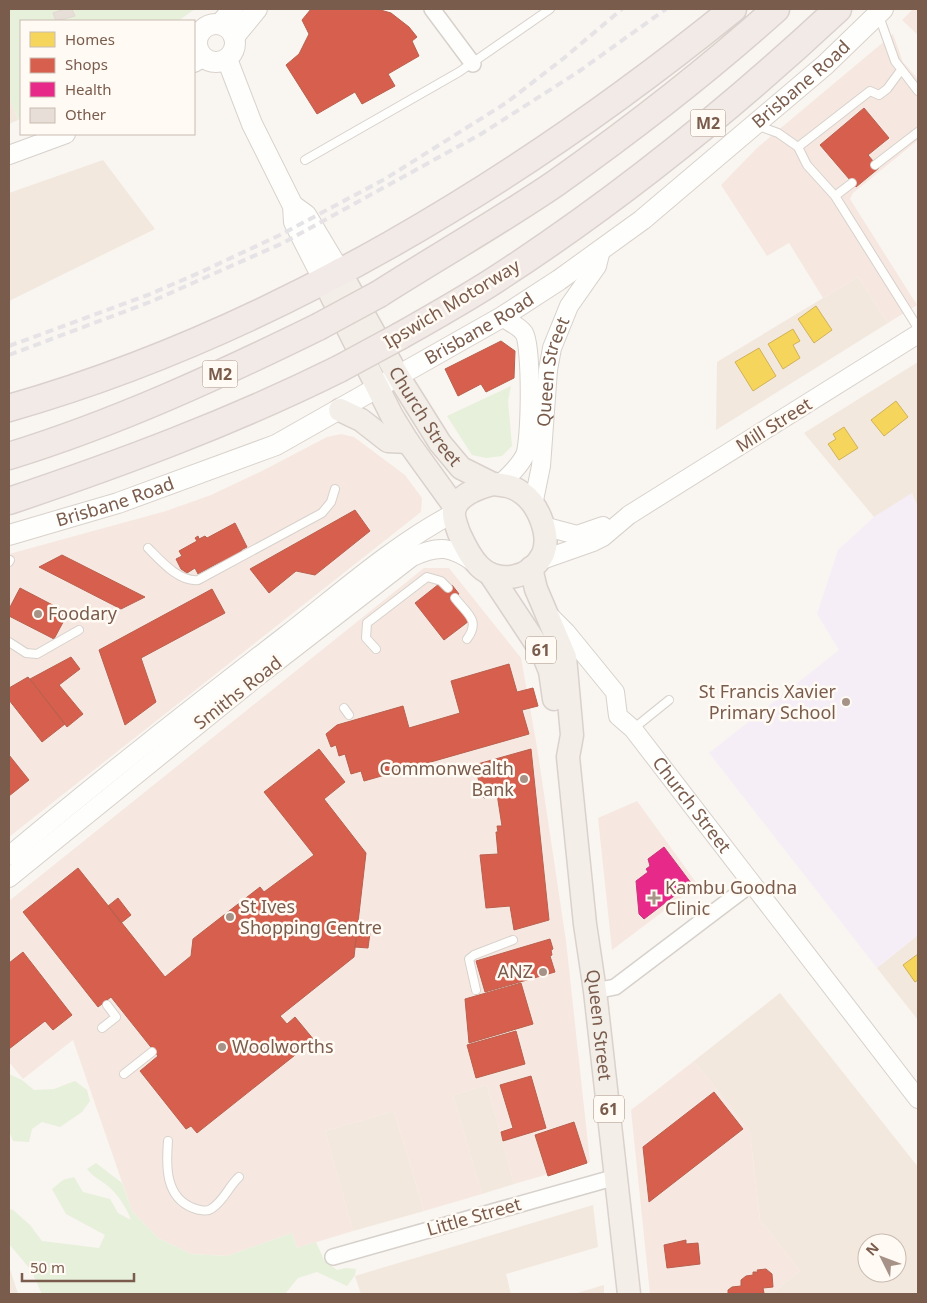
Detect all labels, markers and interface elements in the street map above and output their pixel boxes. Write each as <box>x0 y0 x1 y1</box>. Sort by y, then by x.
legend <box>20 20 195 135</box>
text: Homes <box>65 29 115 49</box>
street label: Brisbane Road <box>746 34 855 133</box>
text: Shops <box>65 54 108 74</box>
text: Health <box>65 79 112 99</box>
text: Other <box>65 104 106 124</box>
road number: M2 <box>690 110 726 136</box>
street label: Ipswich Motorway <box>379 253 525 353</box>
street label: Brisbane Road <box>420 287 538 369</box>
street label: Queen Street <box>531 313 575 428</box>
road number: M2 <box>202 360 238 388</box>
street label: Church Street <box>384 362 468 471</box>
street label: Mill Street <box>731 391 816 457</box>
street label: Brisbane Road <box>53 471 177 532</box>
place label: Foodary <box>48 601 118 625</box>
marker: Foodary <box>32 608 44 620</box>
road number: 61 <box>526 636 556 664</box>
street label: Smiths Road <box>188 650 286 734</box>
place label: St Francis Xavier Primary School <box>699 679 837 724</box>
marker: St Francis Xavier Primary School <box>840 696 852 708</box>
street label: Church Street <box>648 751 737 858</box>
place label: Commonwealth Bank <box>379 756 514 801</box>
marker: Commonwealth Bank <box>518 773 530 785</box>
place label: Kambu Goodna Clinic <box>665 875 797 920</box>
marker: Kambu Goodna Clinic <box>647 891 661 905</box>
place label: St Ives Shopping Centre <box>240 894 382 939</box>
marker: St Ives Shopping Centre <box>224 911 236 923</box>
place label: ANZ <box>498 959 533 983</box>
marker: ANZ <box>537 966 549 978</box>
street label: Queen Street <box>581 968 618 1082</box>
place label: Woolworths <box>232 1034 334 1058</box>
marker: Woolworths <box>216 1041 228 1053</box>
road number: 61 <box>594 1096 624 1122</box>
street label: Little Street <box>424 1191 524 1241</box>
north arrow <box>857 1233 907 1283</box>
text: N <box>861 1238 883 1260</box>
scale bar <box>22 1250 135 1282</box>
text: 50 m <box>30 1257 65 1277</box>

